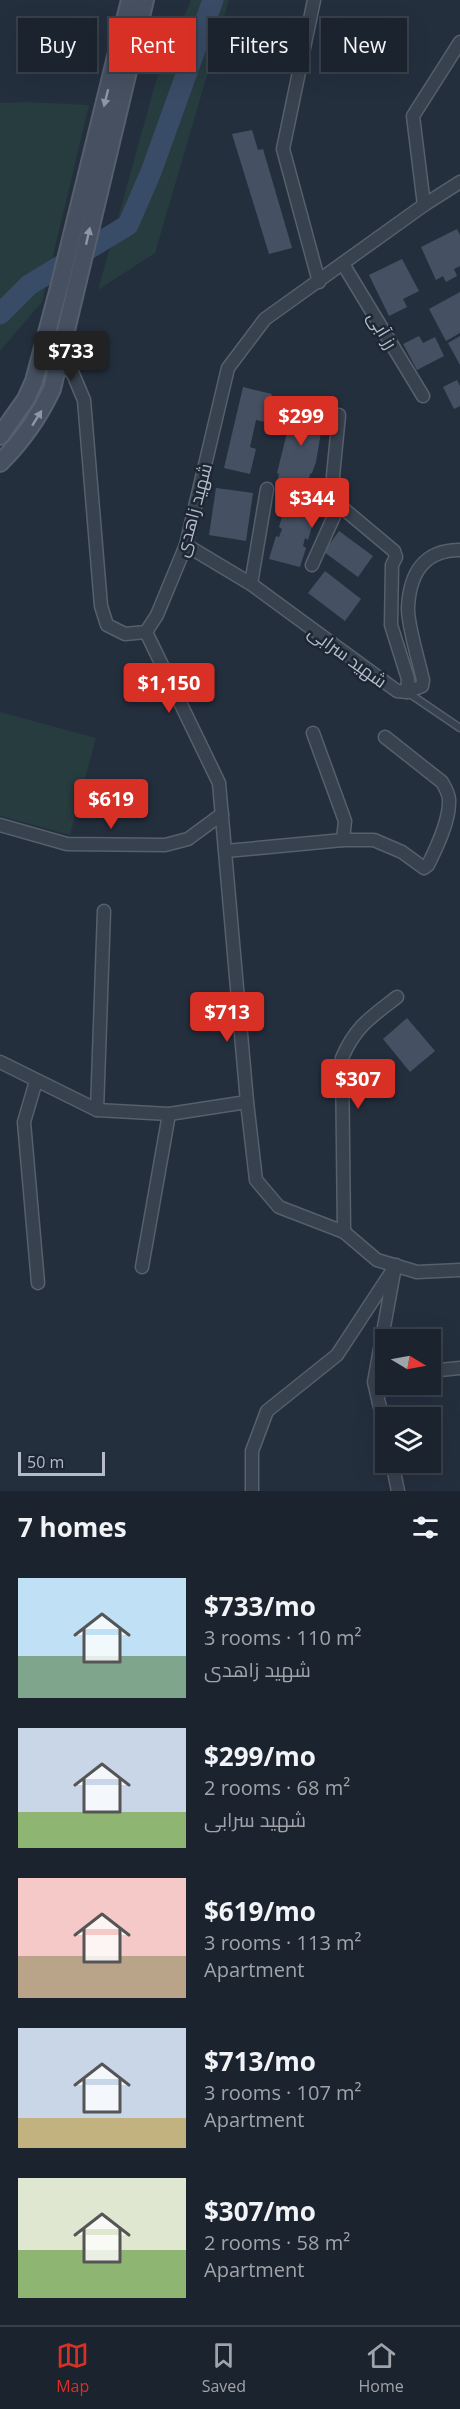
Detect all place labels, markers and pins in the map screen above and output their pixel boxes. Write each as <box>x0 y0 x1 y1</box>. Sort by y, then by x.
pin: $733 <box>35 331 107 382</box>
pin: $299 <box>265 396 337 447</box>
pin: $344 <box>276 478 348 529</box>
pin: $1,150 <box>120 663 218 714</box>
pin: $619 <box>75 779 147 830</box>
pin: $713 <box>191 992 263 1043</box>
pin: $307 <box>322 1059 394 1110</box>

